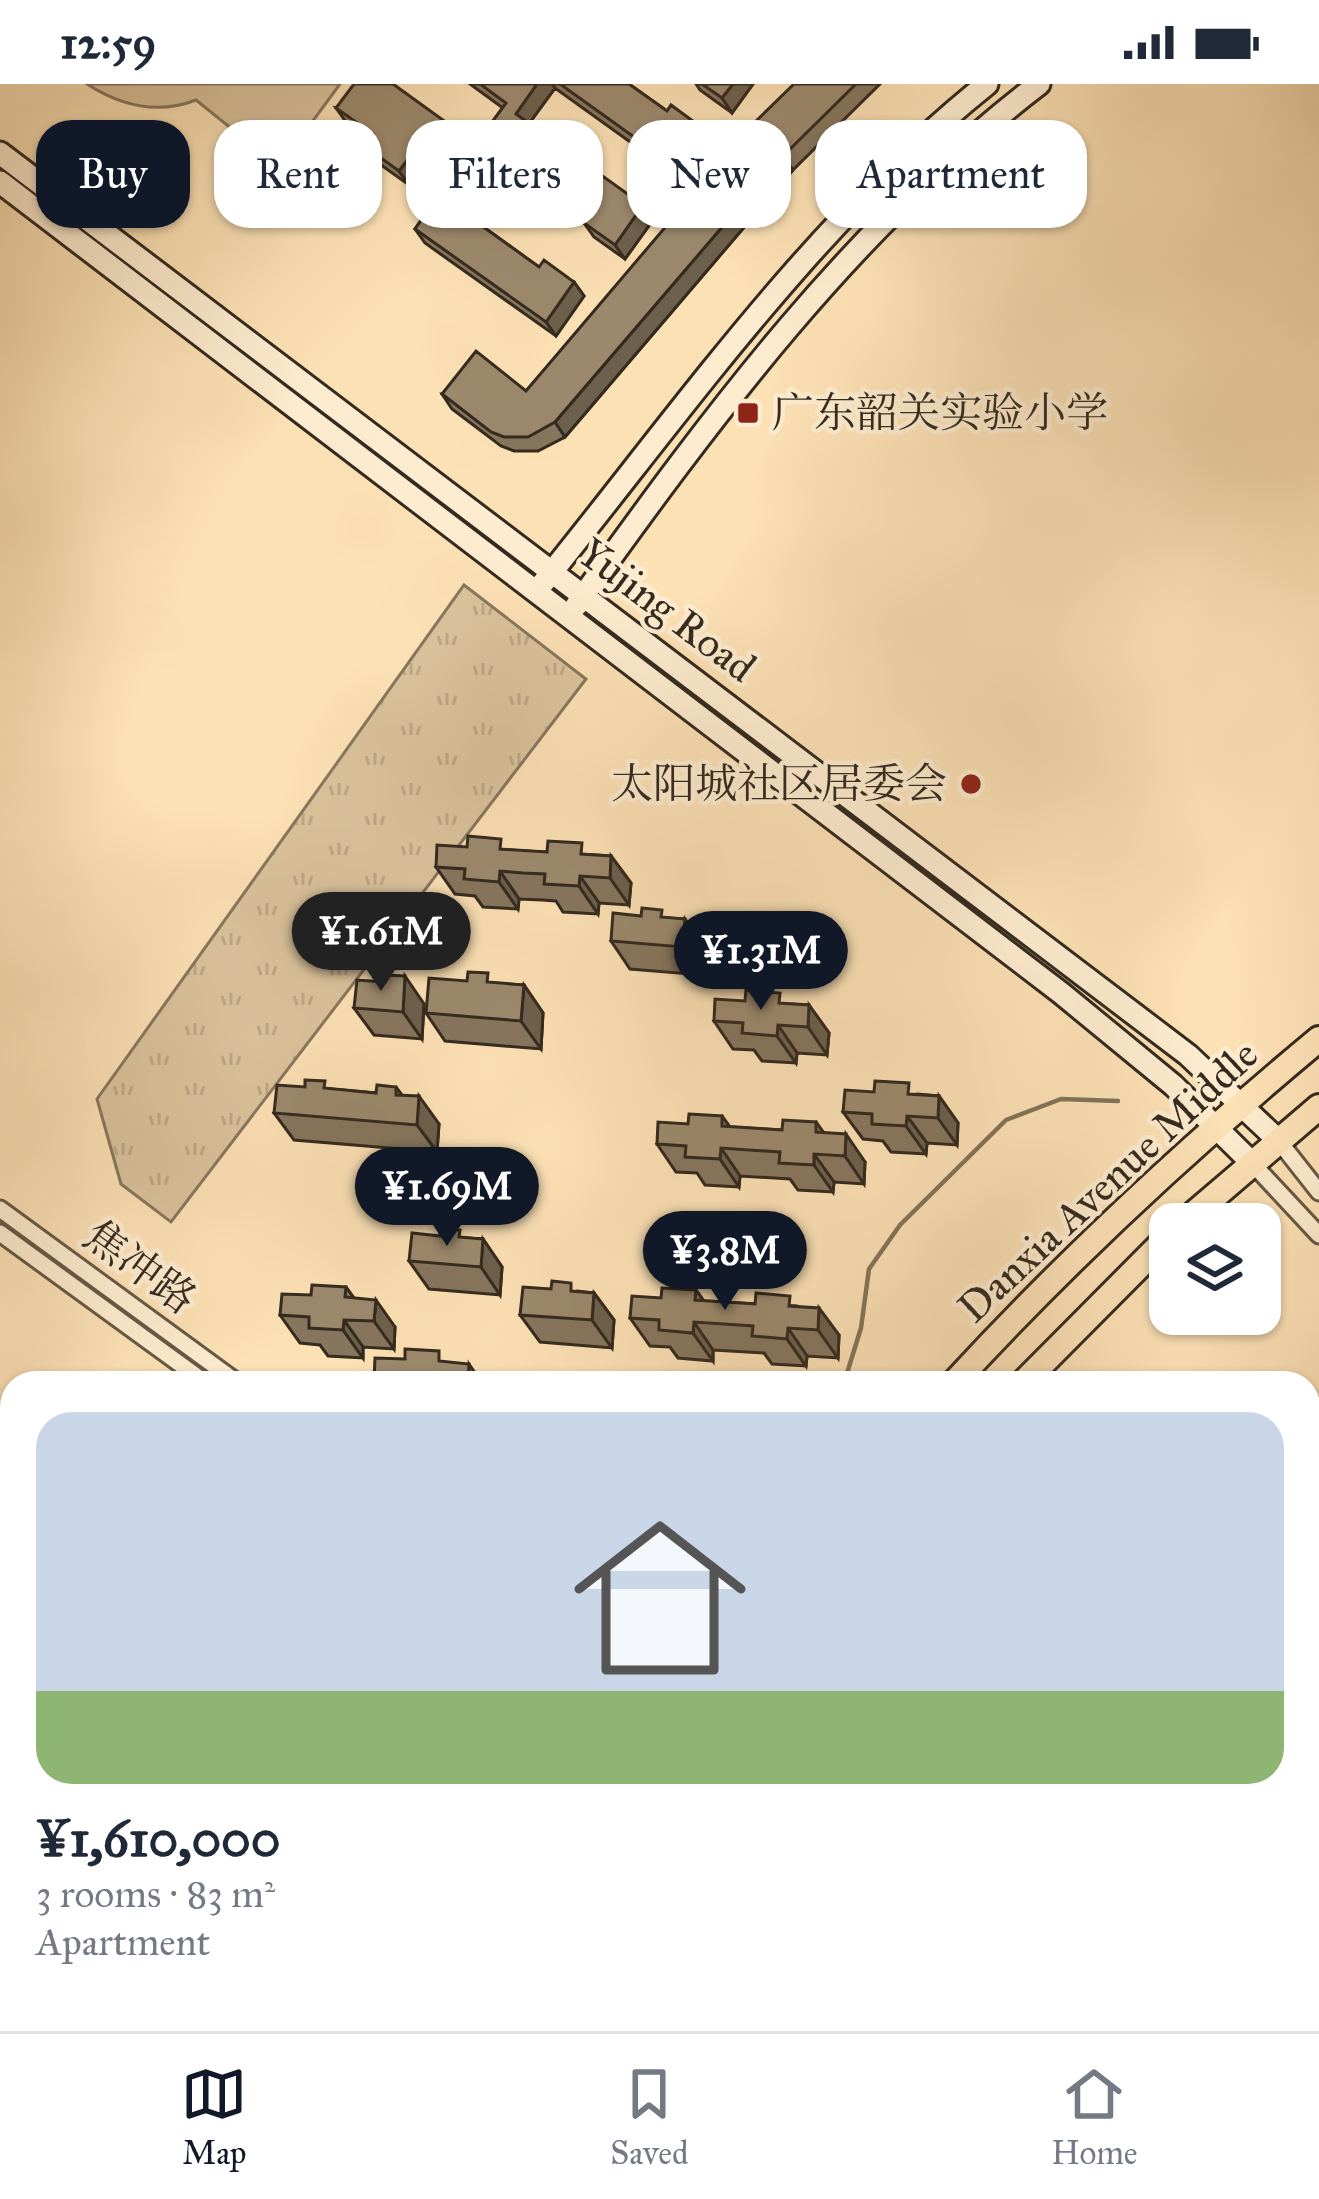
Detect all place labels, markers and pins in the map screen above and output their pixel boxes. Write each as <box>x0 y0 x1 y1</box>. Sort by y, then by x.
place label: 广东韶关实验小学 <box>772 387 1108 439</box>
marker: 广东韶关实验小学 <box>735 400 761 426</box>
place label: 太阳城社区居委会 <box>611 758 947 810</box>
marker: 太阳城社区居委会 <box>958 771 984 797</box>
pin: ¥1.61M <box>283 892 479 994</box>
pin: ¥1.31M <box>663 911 859 1013</box>
pin: ¥1.69M <box>349 1147 545 1249</box>
pin: ¥3.8M <box>641 1211 809 1313</box>

